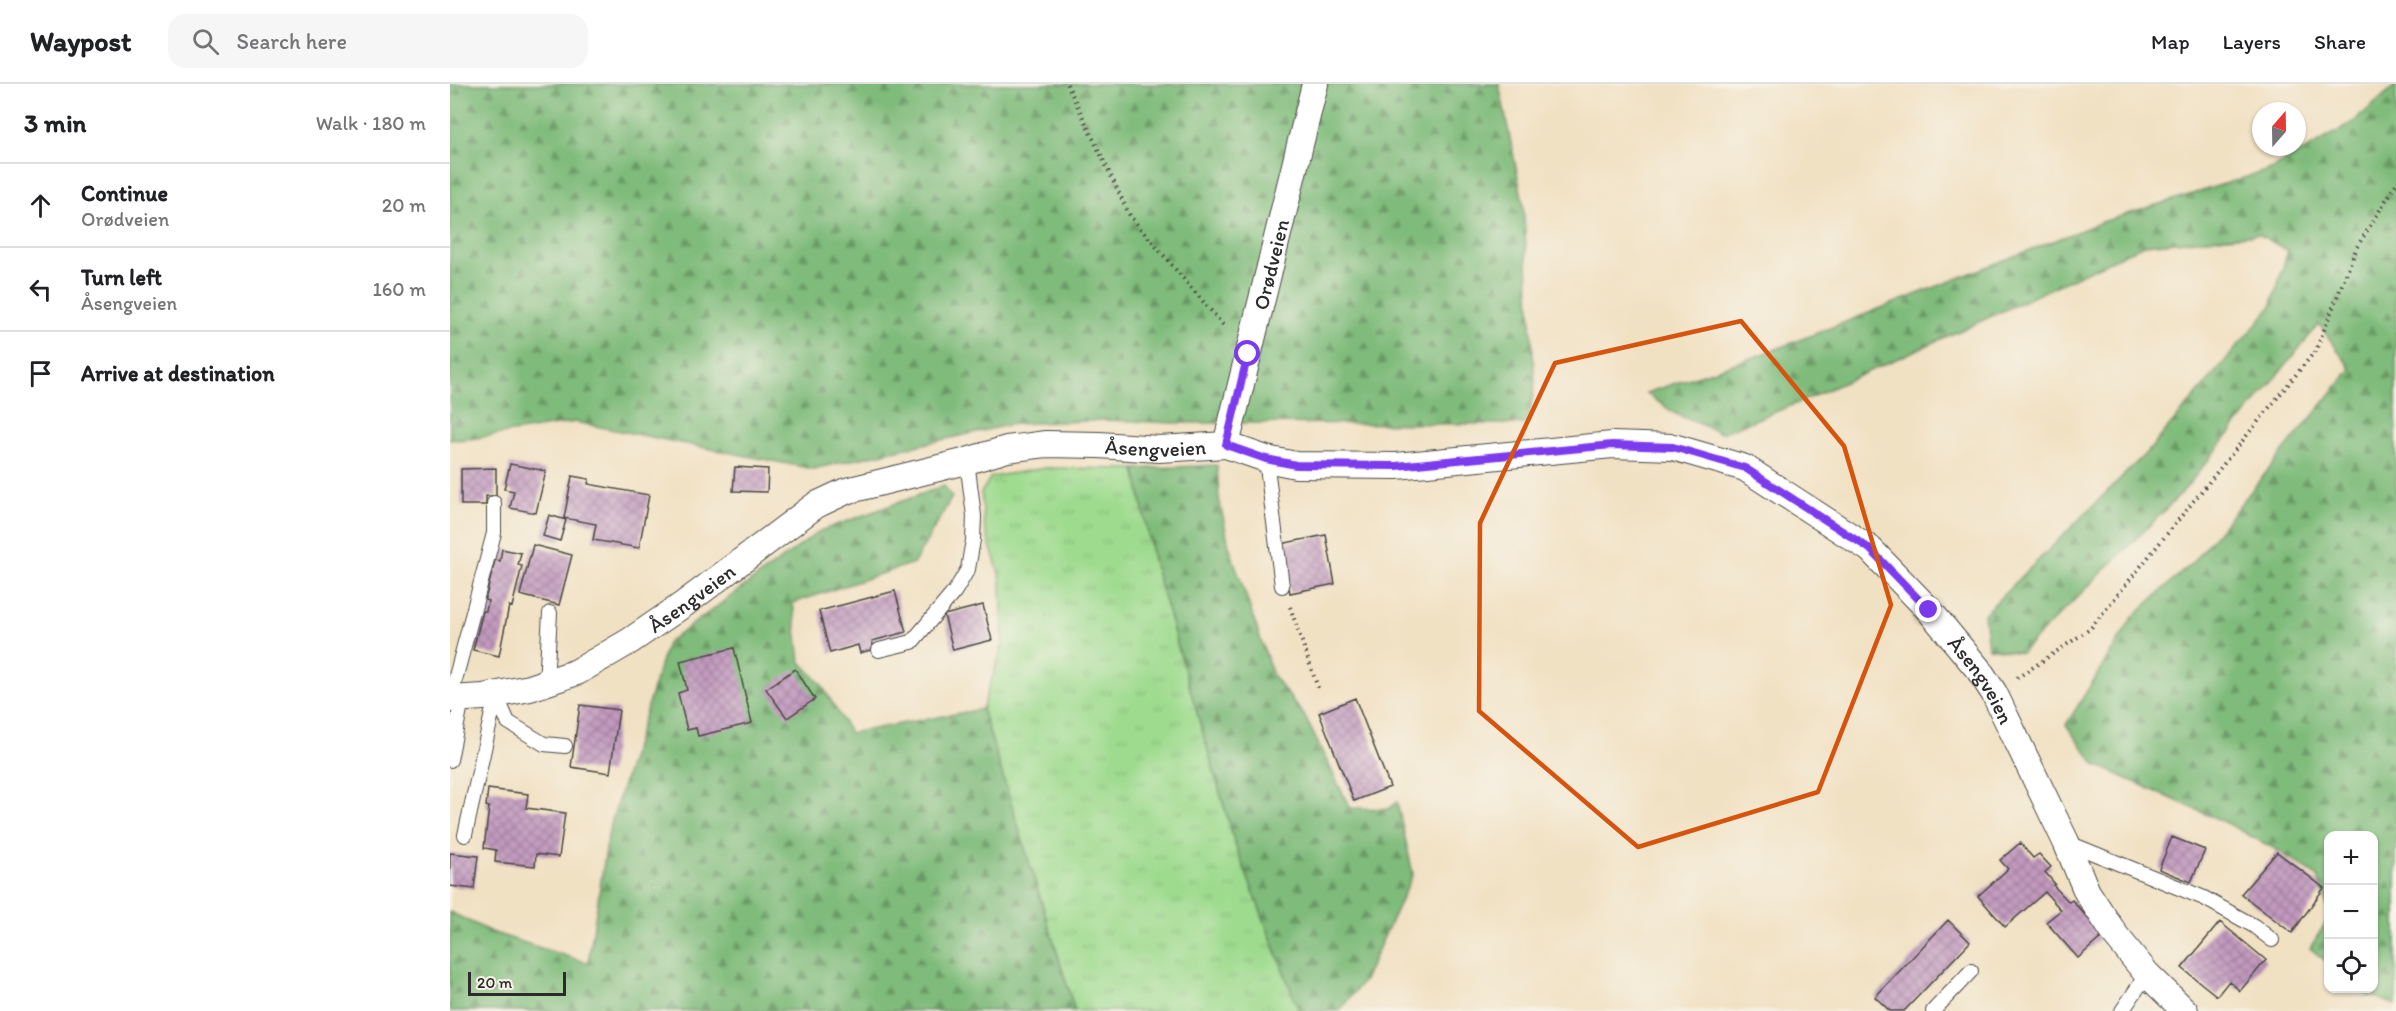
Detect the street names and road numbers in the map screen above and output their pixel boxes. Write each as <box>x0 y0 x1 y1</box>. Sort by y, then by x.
street label: Orødveien <box>1247 216 1294 312</box>
street label: Åsengveien <box>1104 433 1207 462</box>
street label: Åsengveien <box>643 558 740 637</box>
street label: Åsengveien <box>1943 630 2019 728</box>

